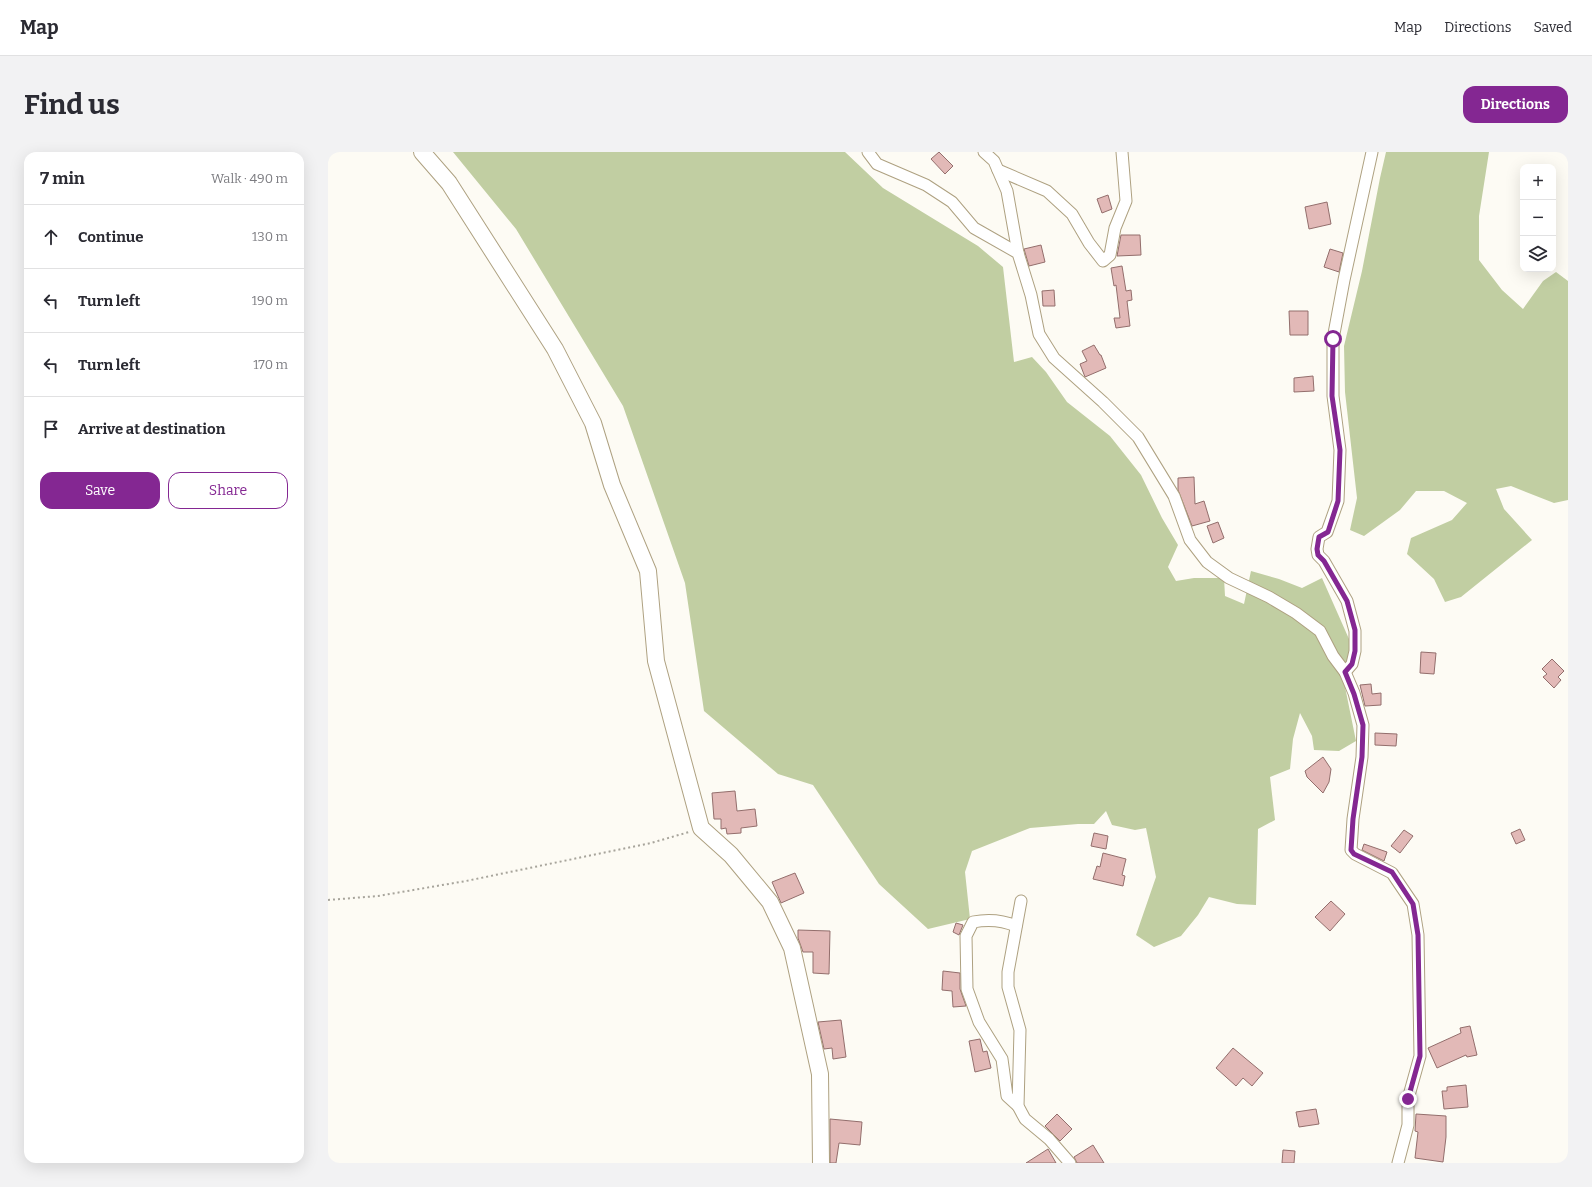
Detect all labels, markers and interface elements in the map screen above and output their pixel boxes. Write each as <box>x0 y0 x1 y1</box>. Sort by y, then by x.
text: Map <box>20 16 59 39</box>
text: Map <box>1394 19 1422 36</box>
text: Directions <box>1444 19 1512 36</box>
text: Saved <box>1534 19 1572 36</box>
button: Directions <box>1463 86 1568 123</box>
text: Find us <box>24 88 120 121</box>
map controls <box>1520 164 1556 272</box>
button: + <box>1520 164 1556 200</box>
text: 7 min <box>40 168 85 189</box>
text: Walk · 490 m <box>211 171 288 186</box>
button: − <box>1520 200 1556 236</box>
icon: ahead <box>40 226 62 248</box>
text: Continue <box>78 228 144 246</box>
text: 130 m <box>252 229 288 244</box>
button: layers <box>1520 236 1556 272</box>
icon: left <box>40 290 62 312</box>
text: Turn left <box>78 292 140 310</box>
text: 190 m <box>252 293 288 308</box>
route start <box>1324 330 1342 348</box>
icon: left <box>40 354 62 376</box>
text: Turn left <box>78 356 140 374</box>
text: 170 m <box>253 357 288 372</box>
icon: arrive <box>40 418 62 440</box>
text: Arrive at destination <box>78 420 225 438</box>
button: Save <box>40 472 160 509</box>
button: Share <box>168 472 288 509</box>
route end <box>1399 1090 1417 1108</box>

